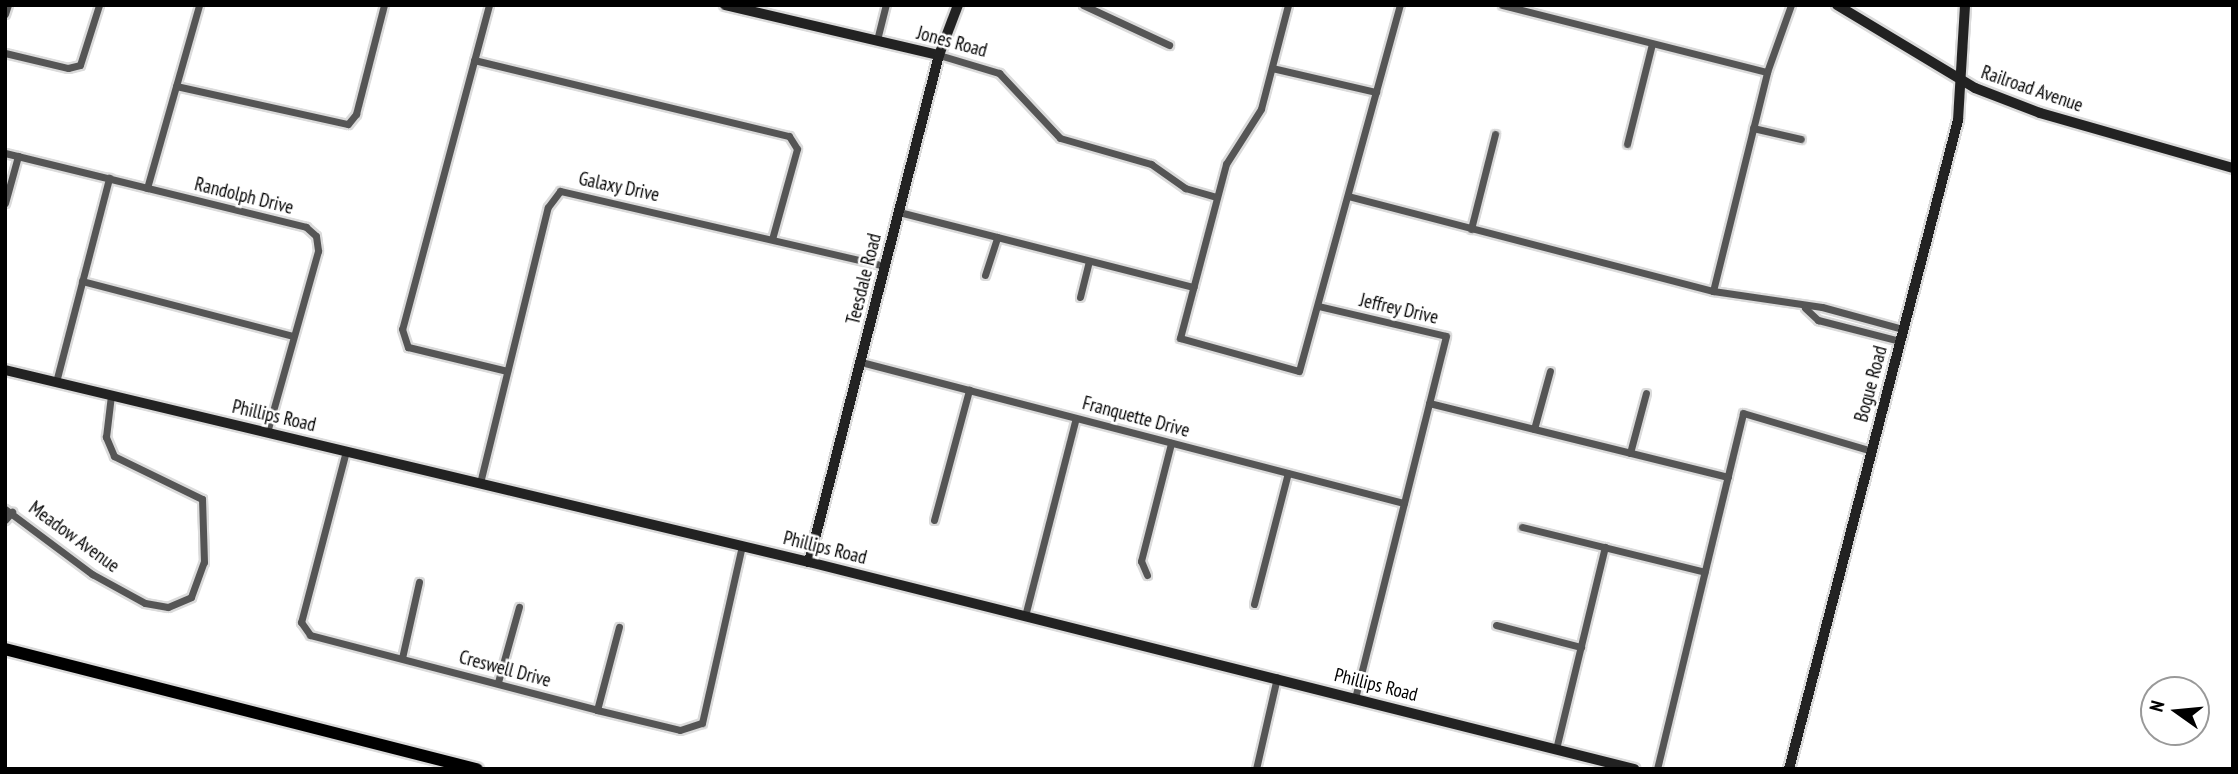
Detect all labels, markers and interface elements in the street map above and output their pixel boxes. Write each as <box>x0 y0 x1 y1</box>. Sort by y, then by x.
street label: Jones Road <box>914 22 990 62</box>
street label: Railroad Avenue <box>1978 61 2086 117</box>
street label: Galaxy Drive <box>576 167 662 207</box>
street label: Randolph Drive <box>192 173 296 219</box>
street label: Teesdale Road <box>842 231 886 327</box>
street label: Jeffrey Drive <box>1357 289 1441 329</box>
street label: Bogue Road <box>1850 343 1892 425</box>
street label: Franquette Drive <box>1080 392 1192 442</box>
street label: Phillips Road <box>230 395 318 437</box>
street label: Meadow Avenue <box>24 496 124 578</box>
street label: Phillips Road <box>781 527 869 569</box>
street label: Creswell Drive <box>457 646 553 692</box>
street label: Phillips Road <box>1332 664 1420 706</box>
north arrow <box>2140 676 2210 746</box>
text: N <box>2144 698 2170 714</box>

